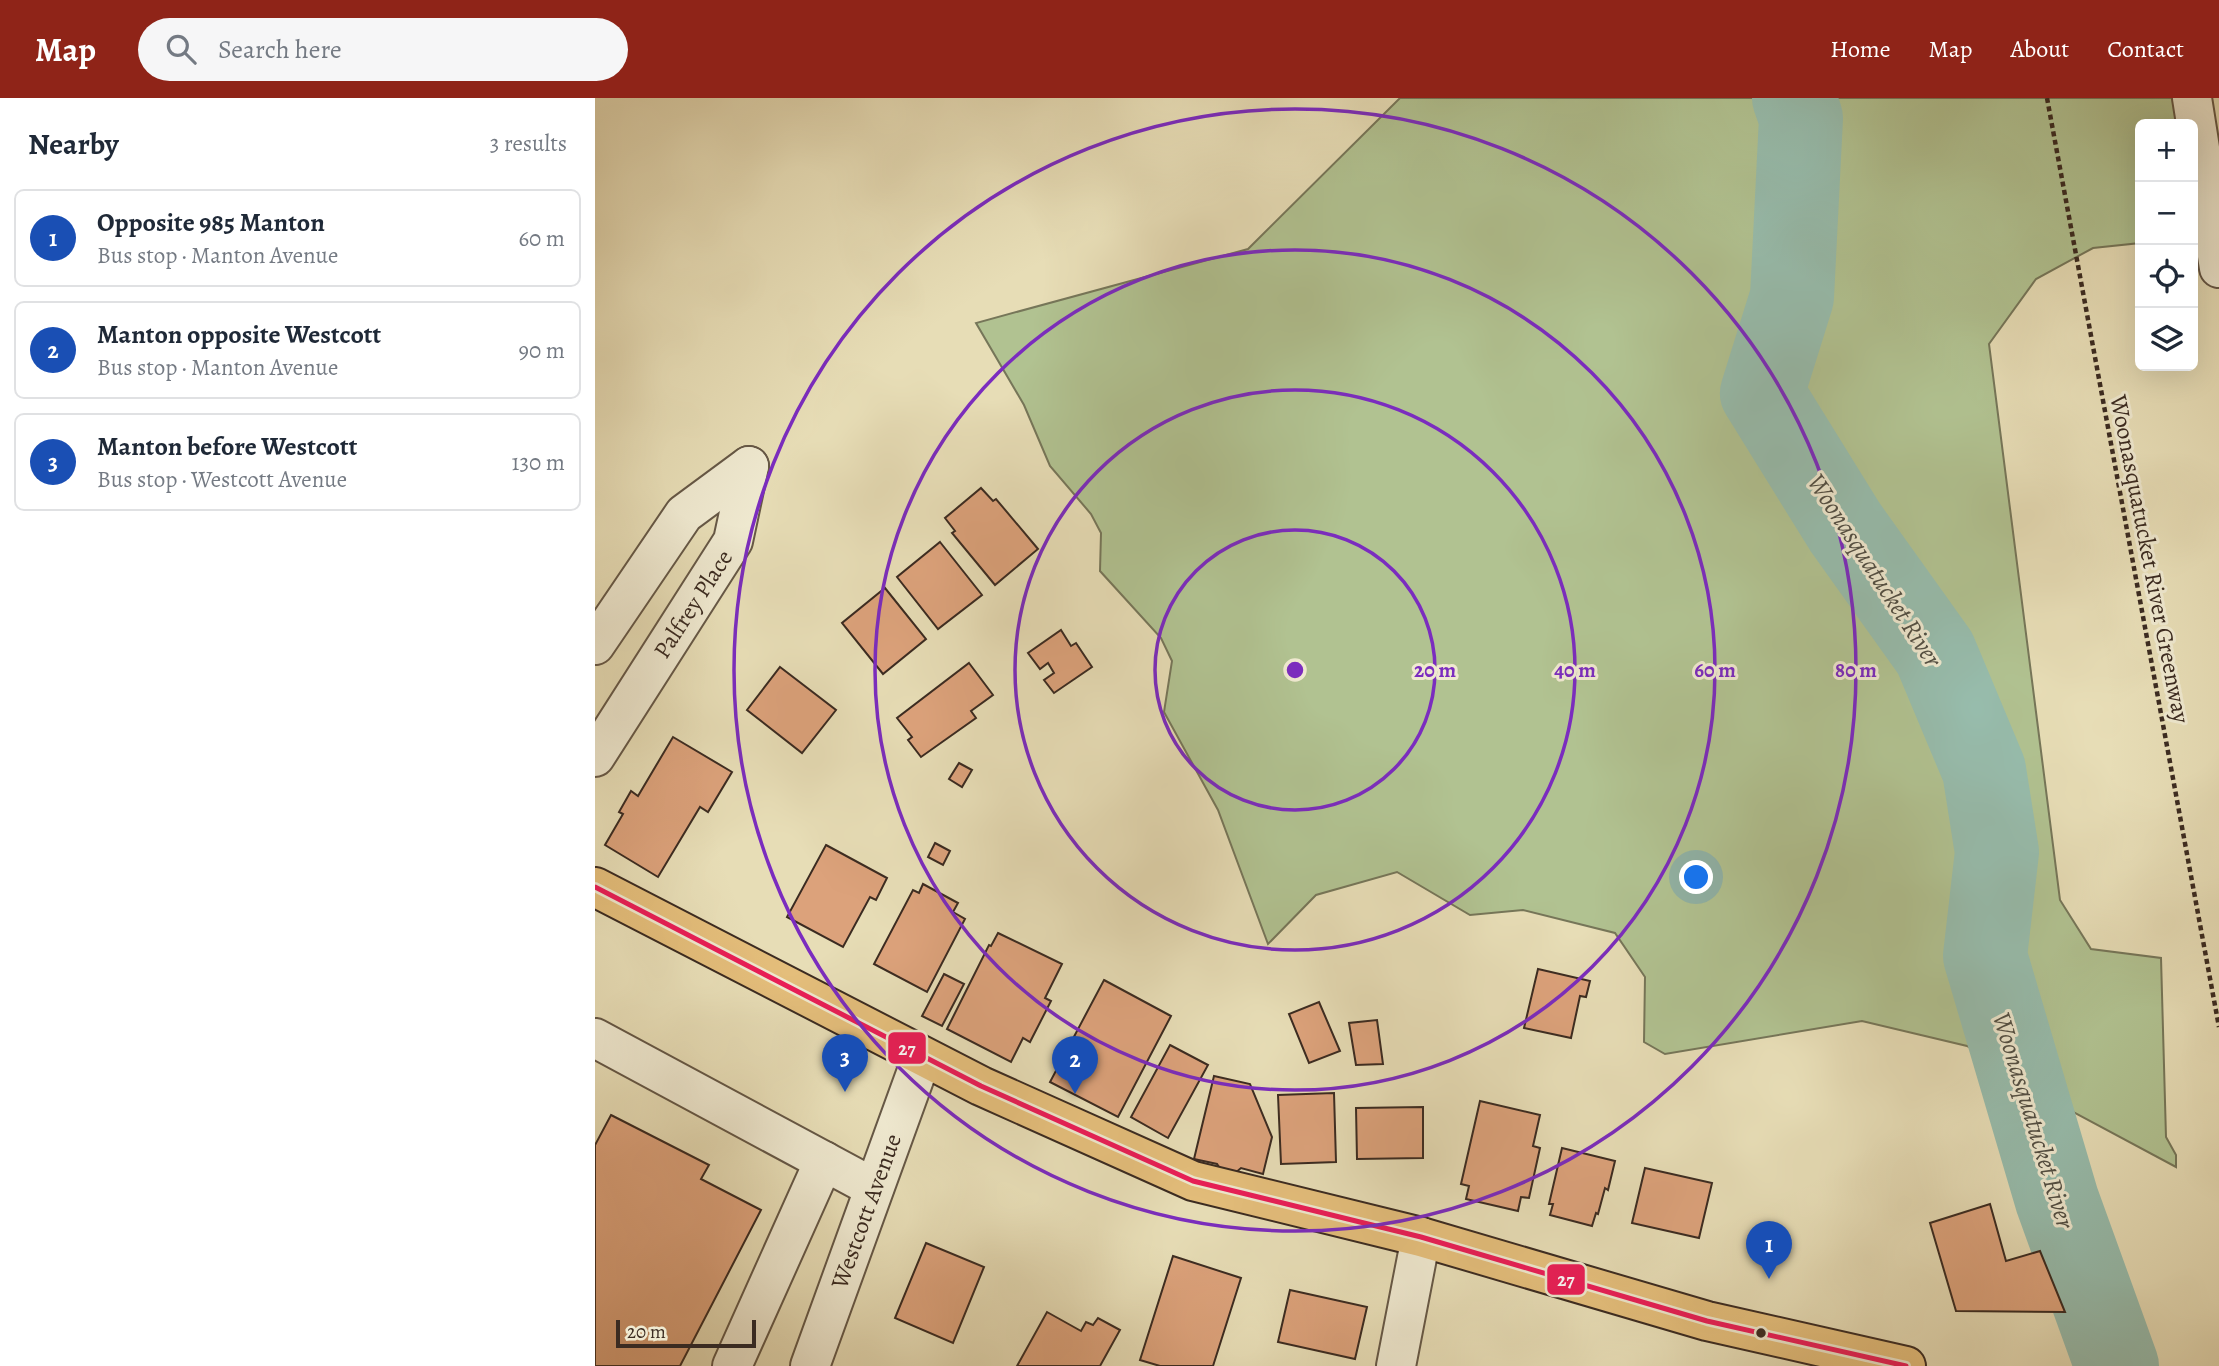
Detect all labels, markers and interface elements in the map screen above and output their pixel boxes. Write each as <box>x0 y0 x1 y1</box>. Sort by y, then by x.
search box <box>138 18 628 81</box>
text: Map <box>35 27 96 72</box>
icon: search <box>162 30 200 68</box>
text: Search here <box>218 32 342 67</box>
text: Home <box>1830 33 1891 65</box>
text: Map <box>1929 33 1973 65</box>
text: About <box>2011 33 2069 65</box>
text: Contact <box>2107 33 2184 65</box>
map controls <box>2135 119 2198 371</box>
button: + <box>2135 119 2198 182</box>
text: Nearby <box>28 124 119 164</box>
text: 3 results <box>490 128 567 159</box>
button: − <box>2135 182 2198 245</box>
text: Opposite 985 Manton <box>97 205 325 240</box>
text: 1 <box>49 223 57 254</box>
text: 60 m <box>518 223 565 254</box>
text: Bus stop · Manton Avenue <box>97 240 338 271</box>
button: locate <box>2135 245 2198 308</box>
button: layers <box>2135 308 2198 371</box>
text: Manton opposite Westcott <box>97 317 381 352</box>
text: 2 <box>47 335 59 366</box>
text: 90 m <box>519 335 565 366</box>
text: Bus stop · Manton Avenue <box>97 352 338 383</box>
street label: Woonasquatucket River Greenway <box>2102 391 2198 726</box>
text: Manton before Westcott <box>97 429 357 464</box>
text: 3 <box>48 447 58 478</box>
text: 130 m <box>512 447 565 478</box>
text: Bus stop · Westcott Avenue <box>97 464 347 495</box>
water label: Woonasquatucket River <box>1799 467 1951 675</box>
street label: Palfrey Place <box>646 543 740 665</box>
text: 20 m <box>1414 656 1456 684</box>
text: 40 m <box>1554 656 1596 684</box>
text: 60 m <box>1694 656 1736 684</box>
text: 80 m <box>1835 656 1877 684</box>
centre of rings <box>1283 658 1307 682</box>
your location <box>1679 860 1713 894</box>
water label: Woonasquatucket River <box>1984 1008 2083 1233</box>
line badge: 27 <box>887 1031 927 1065</box>
pin: 3 <box>822 1034 868 1092</box>
text: 27 <box>898 1036 917 1062</box>
pin: 2 <box>1052 1036 1098 1094</box>
street label: Westcott Avenue <box>823 1129 909 1294</box>
pin: 1 <box>1746 1221 1792 1279</box>
line badge: 27 <box>1546 1263 1586 1296</box>
text: 27 <box>1557 1267 1576 1293</box>
scale bar <box>616 1317 756 1349</box>
text: 20 m <box>627 1319 666 1345</box>
unlabelled marker <box>1754 1326 1768 1340</box>

